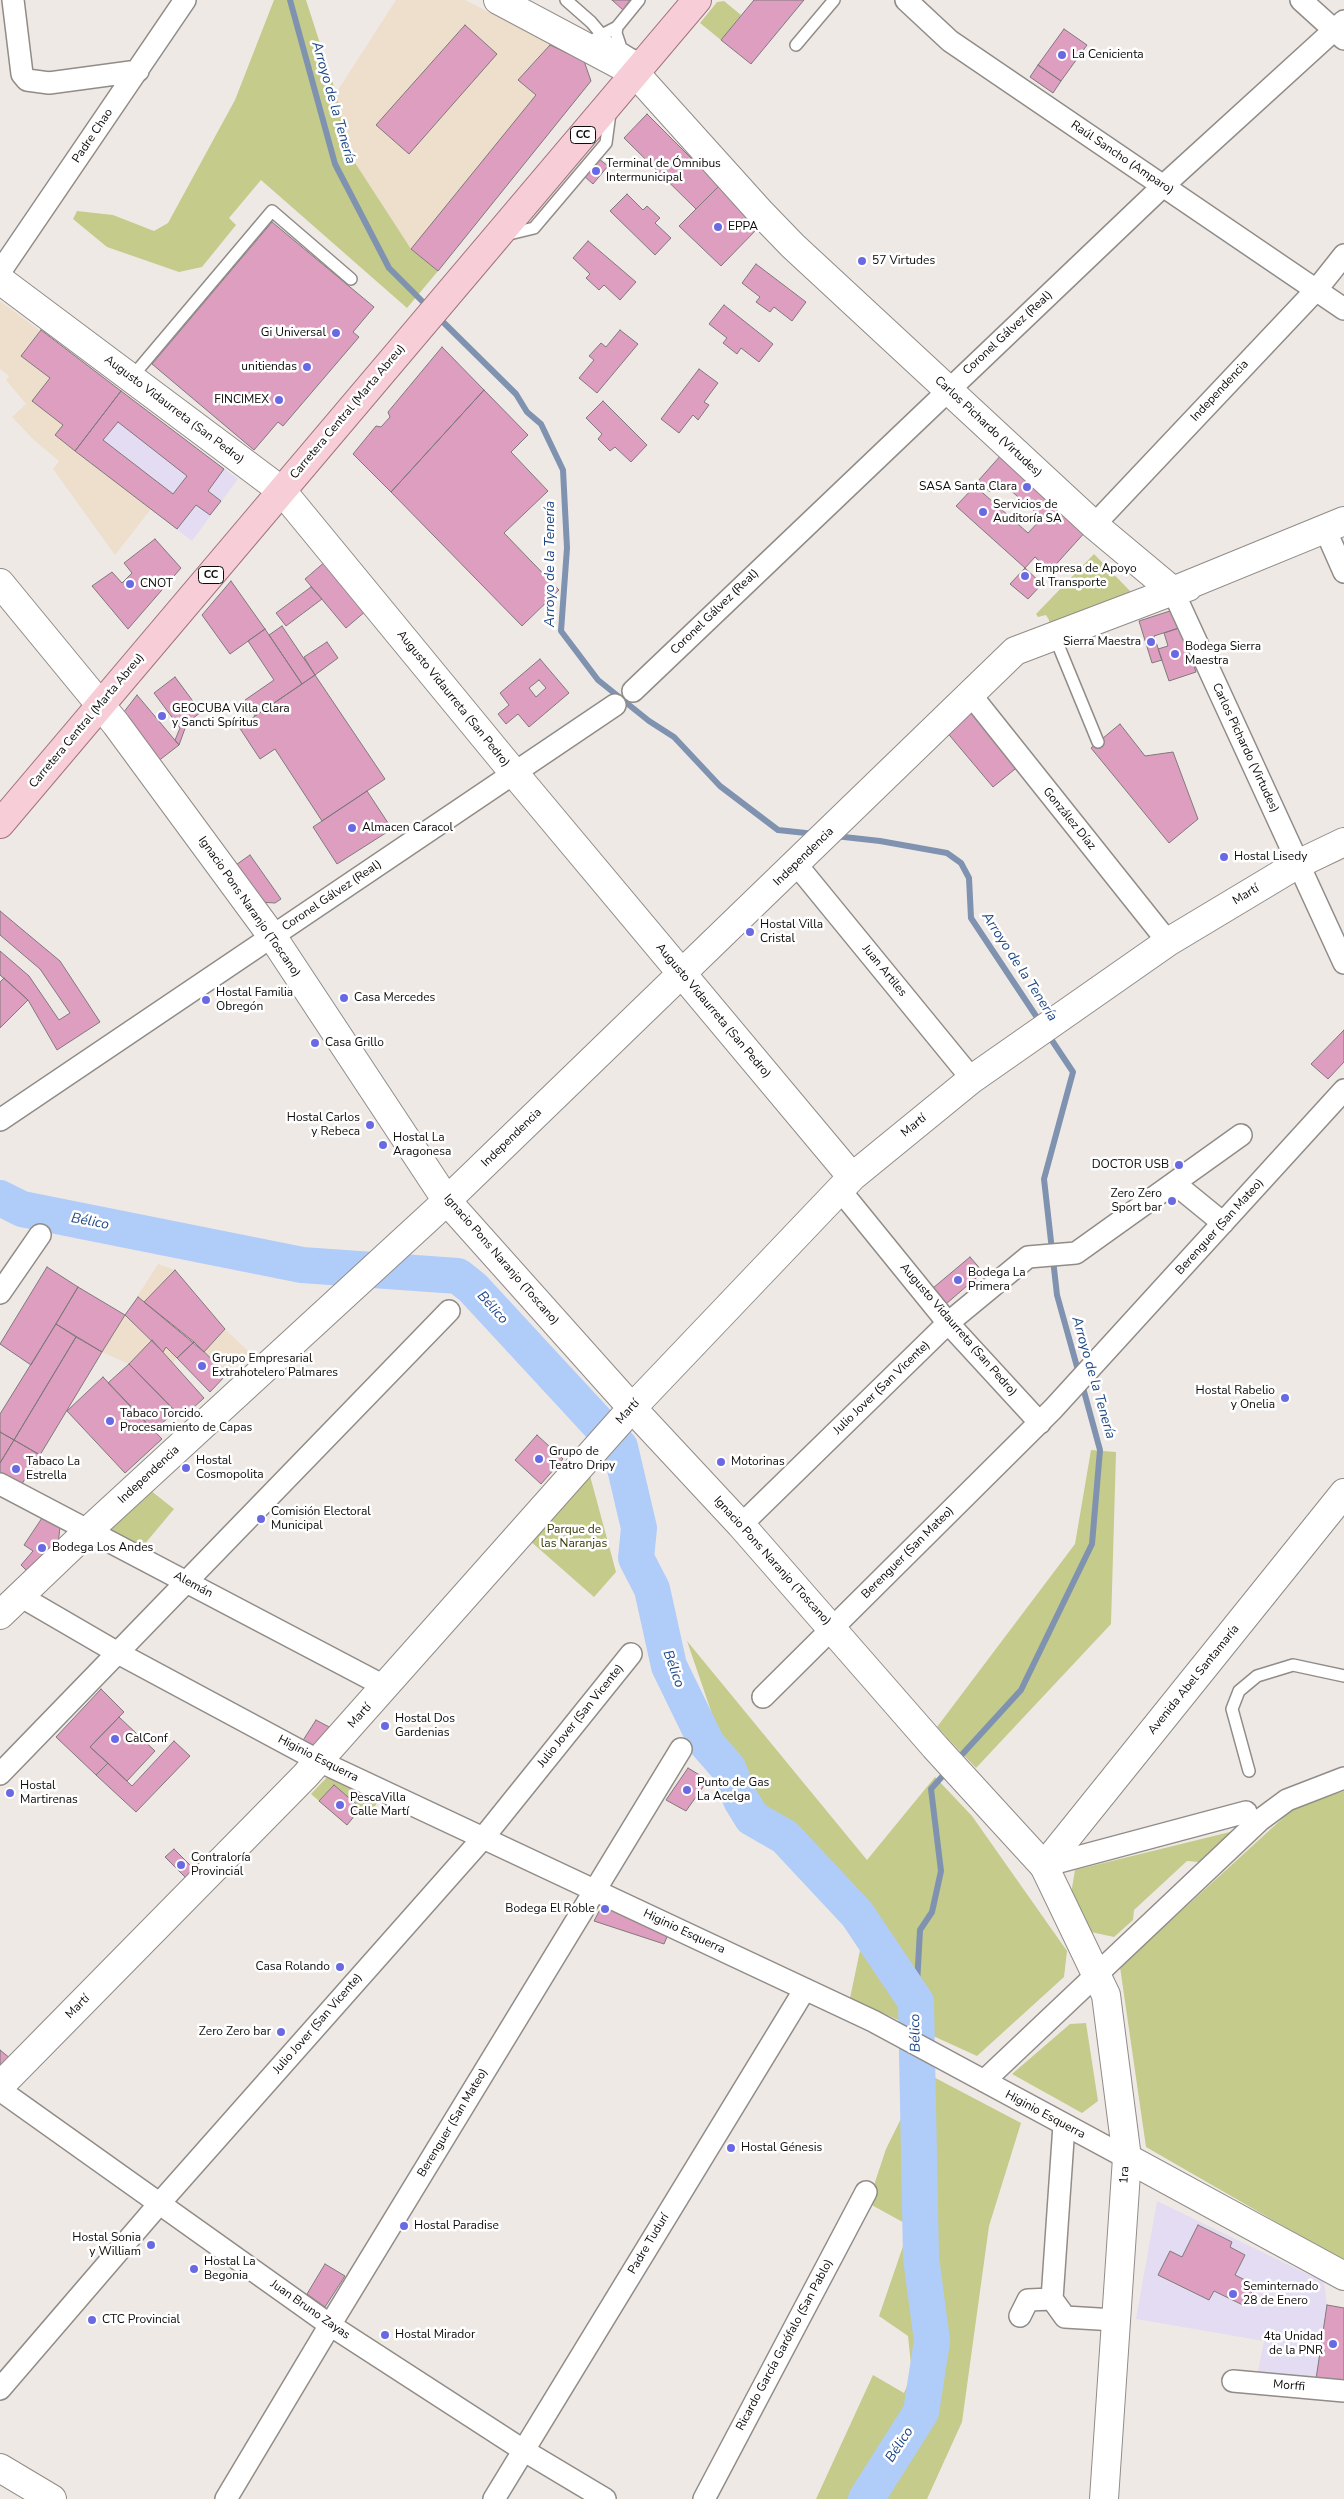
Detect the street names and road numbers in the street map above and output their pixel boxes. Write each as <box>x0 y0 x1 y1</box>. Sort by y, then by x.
street label: Padre Chao <box>70 106 116 166</box>
street label: Raúl Sancho (Amparo) <box>1068 118 1176 198</box>
road number: CC <box>570 126 596 144</box>
street label: Coronel Gálvez (Real) <box>960 288 1056 378</box>
street label: Carretera Central (Marta Abreu) <box>287 342 409 482</box>
street label: Augusto Vidaurreta (San Pedro) <box>101 353 247 467</box>
street label: Independencia <box>1188 357 1252 425</box>
street label: Carlos Pichardo (Virtudes) <box>931 374 1045 480</box>
road number: CC <box>198 566 224 584</box>
street label: Coronel Gálvez (Real) <box>668 566 762 658</box>
street label: Augusto Vidaurreta (San Pedro) <box>394 628 512 770</box>
street label: Carretera Central (Marta Abreu) <box>26 651 148 791</box>
street label: Carlos Pichardo (Virtudes) <box>1209 681 1281 815</box>
street label: González Díaz <box>1039 785 1099 853</box>
street label: Independencia <box>771 825 837 889</box>
street label: Ignacio Pons Naranjo (Toscano) <box>195 834 303 980</box>
street label: Coronel Gálvez (Real) <box>280 857 384 935</box>
street label: Martí <box>1230 882 1262 908</box>
street label: Augusto Vidaurreta (San Pedro) <box>652 941 774 1081</box>
street label: Juan Artiles <box>859 942 909 1000</box>
street label: Independencia <box>479 1106 545 1170</box>
street label: Martí <box>899 1112 929 1140</box>
street label: Berenguer (San Mateo) <box>1173 1176 1267 1278</box>
street label: Ignacio Pons Naranjo (Toscano) <box>440 1192 562 1328</box>
street label: Augusto Vidaurreta (San Pedro) <box>896 1261 1020 1399</box>
street label: Julio Jover (San Vicente) <box>831 1338 933 1438</box>
street label: Martí <box>613 1397 643 1427</box>
street label: Independencia <box>115 1443 183 1507</box>
street label: Ignacio Pons Naranjo (Toscano) <box>710 1494 834 1628</box>
street label: Berenguer (San Mateo) <box>859 1504 957 1602</box>
street label: Alemán <box>171 1569 215 1601</box>
street label: Avenida Abel Santamaría <box>1145 1622 1243 1738</box>
street label: Julio Jover (San Vicente) <box>535 1662 627 1770</box>
street label: Martí <box>345 1701 375 1731</box>
street label: Higinio Esquerra <box>275 1732 361 1786</box>
street label: Higinio Esquerra <box>641 1907 727 1957</box>
street label: Julio Jover (San Vicente) <box>270 1971 366 2077</box>
street label: Martí <box>63 1992 93 2022</box>
street label: Berenguer (San Mateo) <box>415 2066 491 2180</box>
street label: Higinio Esquerra <box>1002 2088 1088 2142</box>
street label: 1ra <box>1117 2166 1133 2184</box>
street label: Padre Tudurí <box>625 2211 673 2277</box>
street label: Ricardo García Garófalo (San Pablo) <box>734 2257 836 2433</box>
street label: Juan Bruno Zayas <box>267 2277 353 2343</box>
street label: Morffi <box>1272 2377 1306 2395</box>

